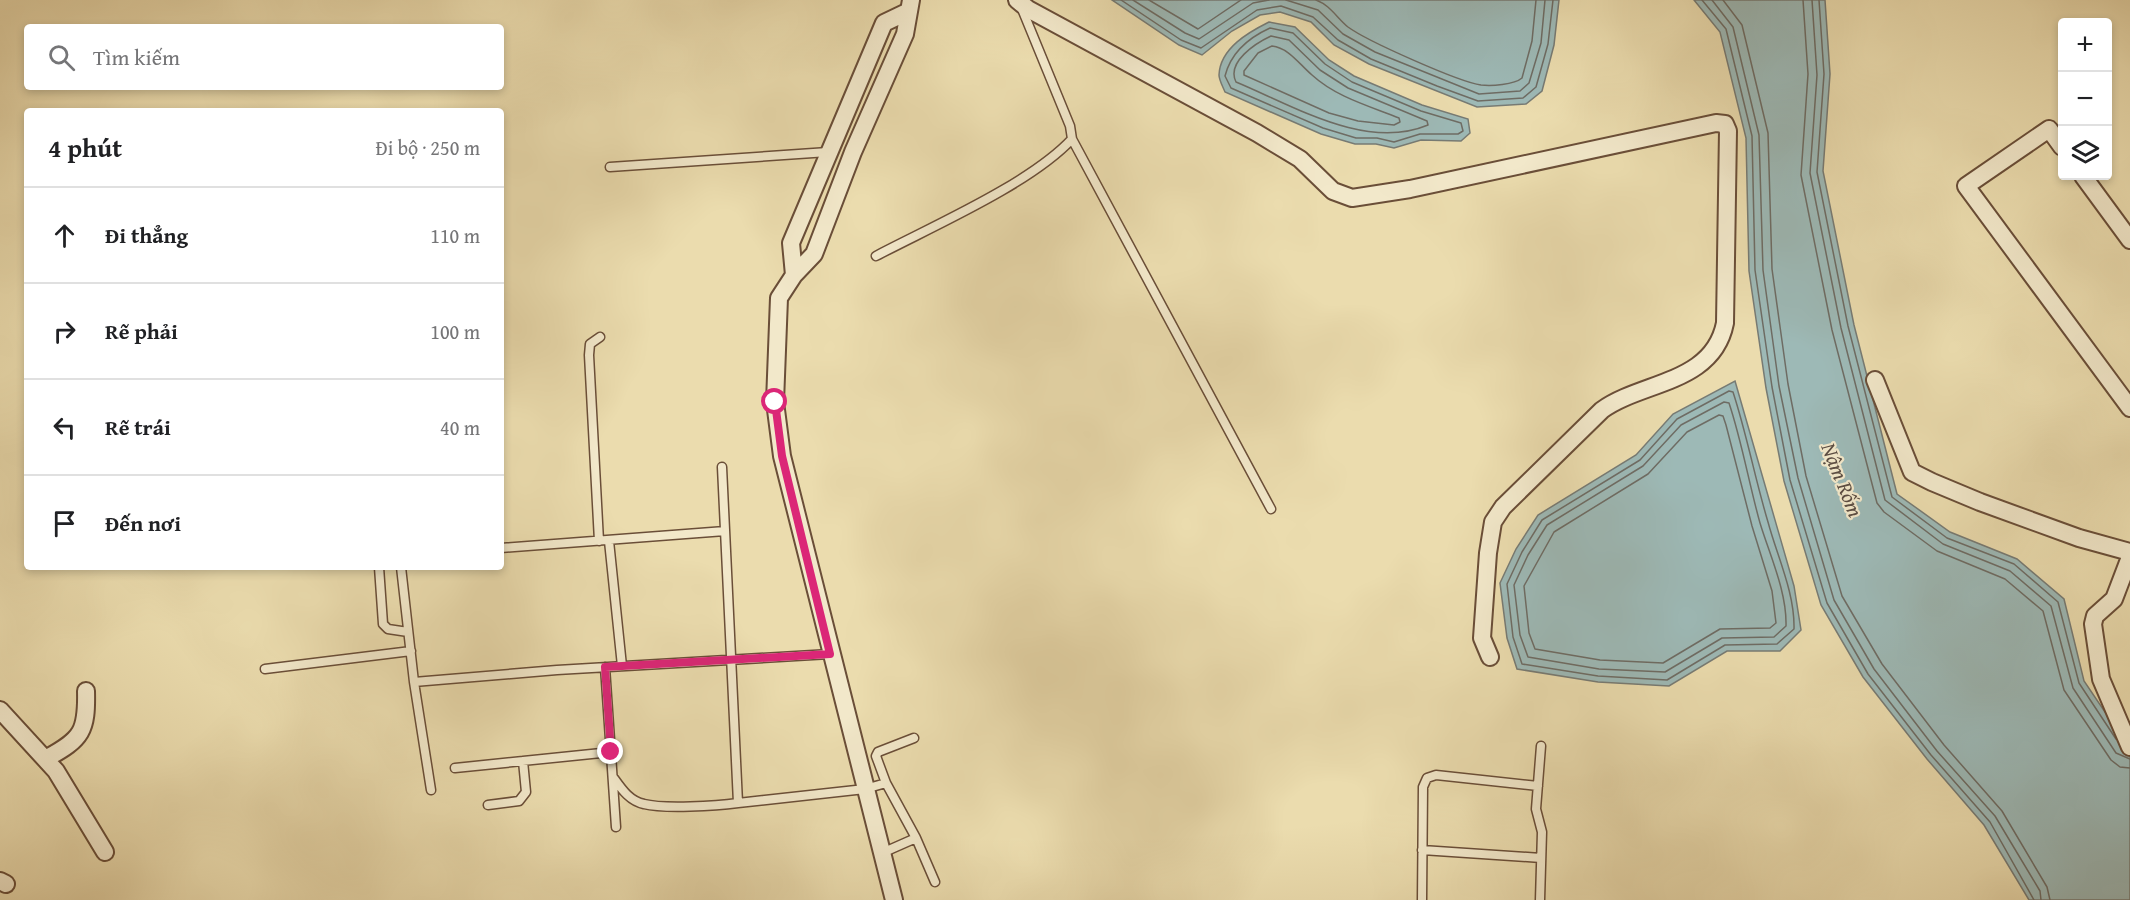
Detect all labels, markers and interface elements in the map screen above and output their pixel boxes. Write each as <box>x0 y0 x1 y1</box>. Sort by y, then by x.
map controls <box>2058 18 2112 180</box>
button: + <box>2058 18 2112 72</box>
search box <box>24 24 504 90</box>
icon: search <box>45 41 78 74</box>
text: Tìm kiếm <box>93 41 180 73</box>
button: − <box>2058 72 2112 126</box>
button: layers <box>2058 126 2112 180</box>
text: 4 phút <box>48 128 122 167</box>
text: Đi bộ · 250 m <box>376 133 480 162</box>
icon: ahead <box>48 219 81 252</box>
text: Đi thẳng <box>105 219 188 251</box>
text: 110 m <box>430 221 480 250</box>
icon: right <box>48 315 81 348</box>
text: Rẽ phải <box>105 315 178 347</box>
text: 100 m <box>430 317 480 346</box>
route start <box>761 388 787 414</box>
icon: left <box>48 411 81 444</box>
text: Rẽ trái <box>105 411 171 443</box>
text: 40 m <box>440 413 480 442</box>
water label: Nậm Rốm <box>1813 437 1871 522</box>
icon: arrive <box>48 507 81 540</box>
text: Đến nơi <box>105 507 181 539</box>
route end <box>597 738 623 764</box>

